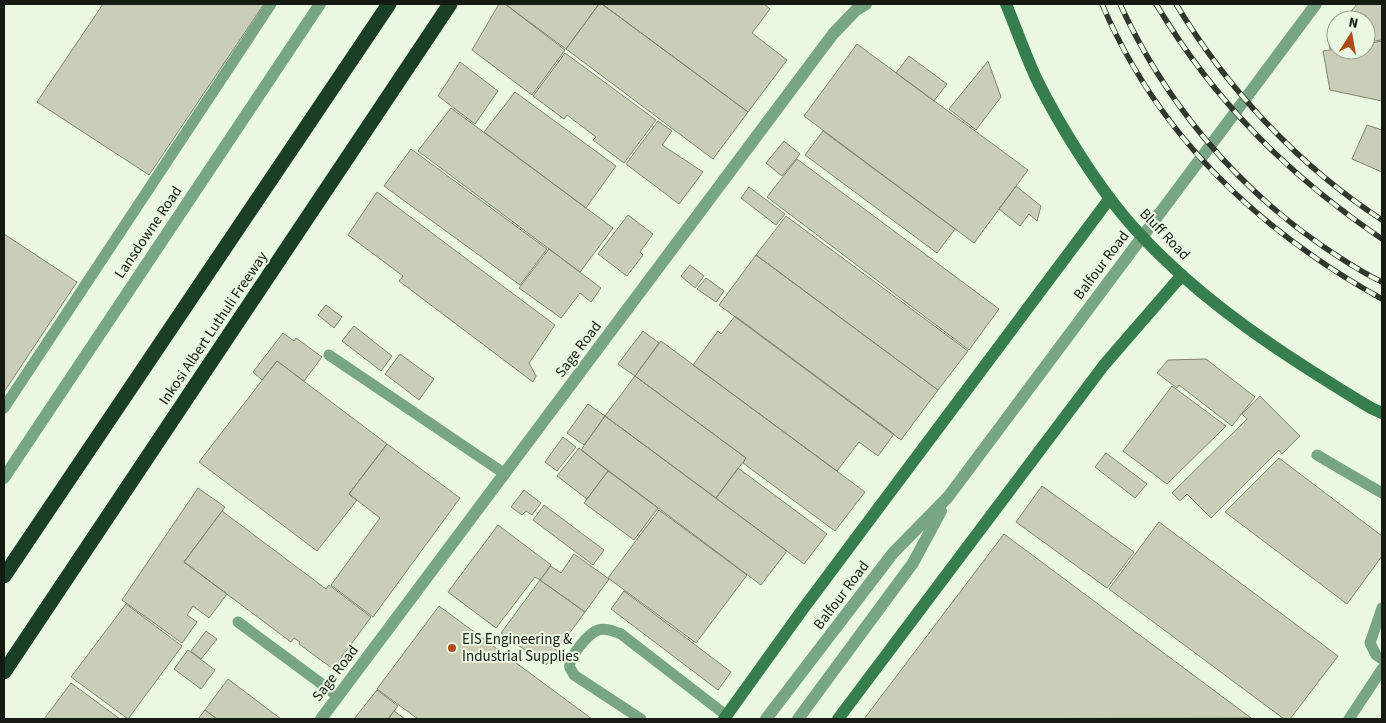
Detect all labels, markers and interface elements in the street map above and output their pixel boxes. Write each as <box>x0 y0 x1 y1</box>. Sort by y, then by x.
north arrow <box>1326 10 1376 60</box>
text: N <box>1347 13 1360 34</box>
street label: Lansdowne Road <box>110 182 187 283</box>
street label: Bluff Road <box>1135 204 1195 265</box>
street label: Balfour Road <box>1069 227 1134 304</box>
street label: Inkosi Albert Luthuli Freeway <box>154 247 273 409</box>
street label: Sage Road <box>550 317 607 382</box>
street label: Balfour Road <box>809 557 874 634</box>
place label: EIS Engineering & Industrial Supplies <box>462 629 579 667</box>
street label: Sage Road <box>307 641 364 706</box>
marker: EIS Engineering & Industrial Supplies <box>446 642 458 654</box>

